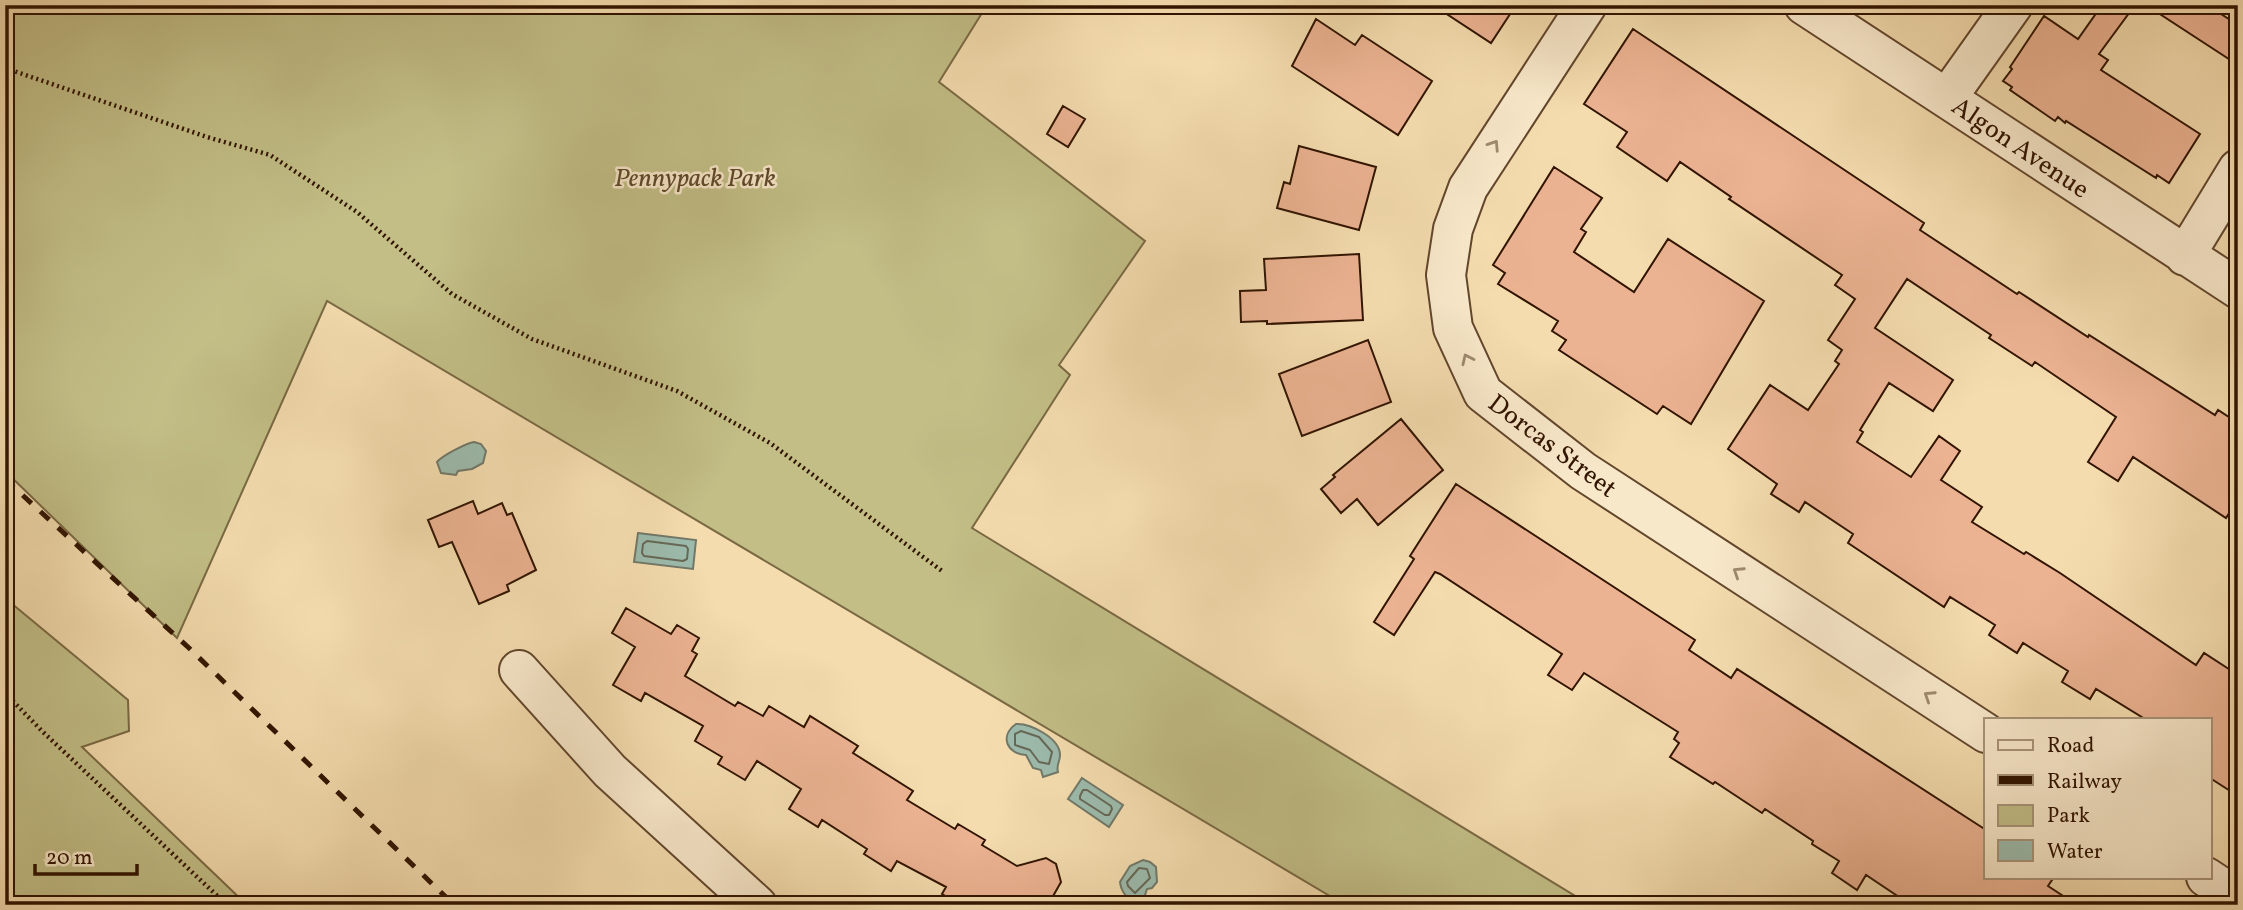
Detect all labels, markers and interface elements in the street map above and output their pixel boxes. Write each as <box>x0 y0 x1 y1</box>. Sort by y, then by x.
street label: Algon Avenue <box>1944 89 2096 208</box>
one-way arrow <box>1486 140 1498 153</box>
park label: Pennypack Park <box>614 161 776 197</box>
one-way arrow <box>1461 354 1475 366</box>
street label: Dorcas Street <box>1480 386 1624 507</box>
one-way arrow <box>1733 568 1746 580</box>
one-way arrow <box>1923 692 1936 705</box>
legend <box>1984 718 2212 878</box>
text: Road <box>2047 732 2094 761</box>
text: Railway <box>2047 768 2123 797</box>
text: Park <box>2047 802 2090 831</box>
scale bar <box>35 833 136 877</box>
text: Water <box>2047 838 2103 867</box>
text: 20 m <box>46 844 92 873</box>

